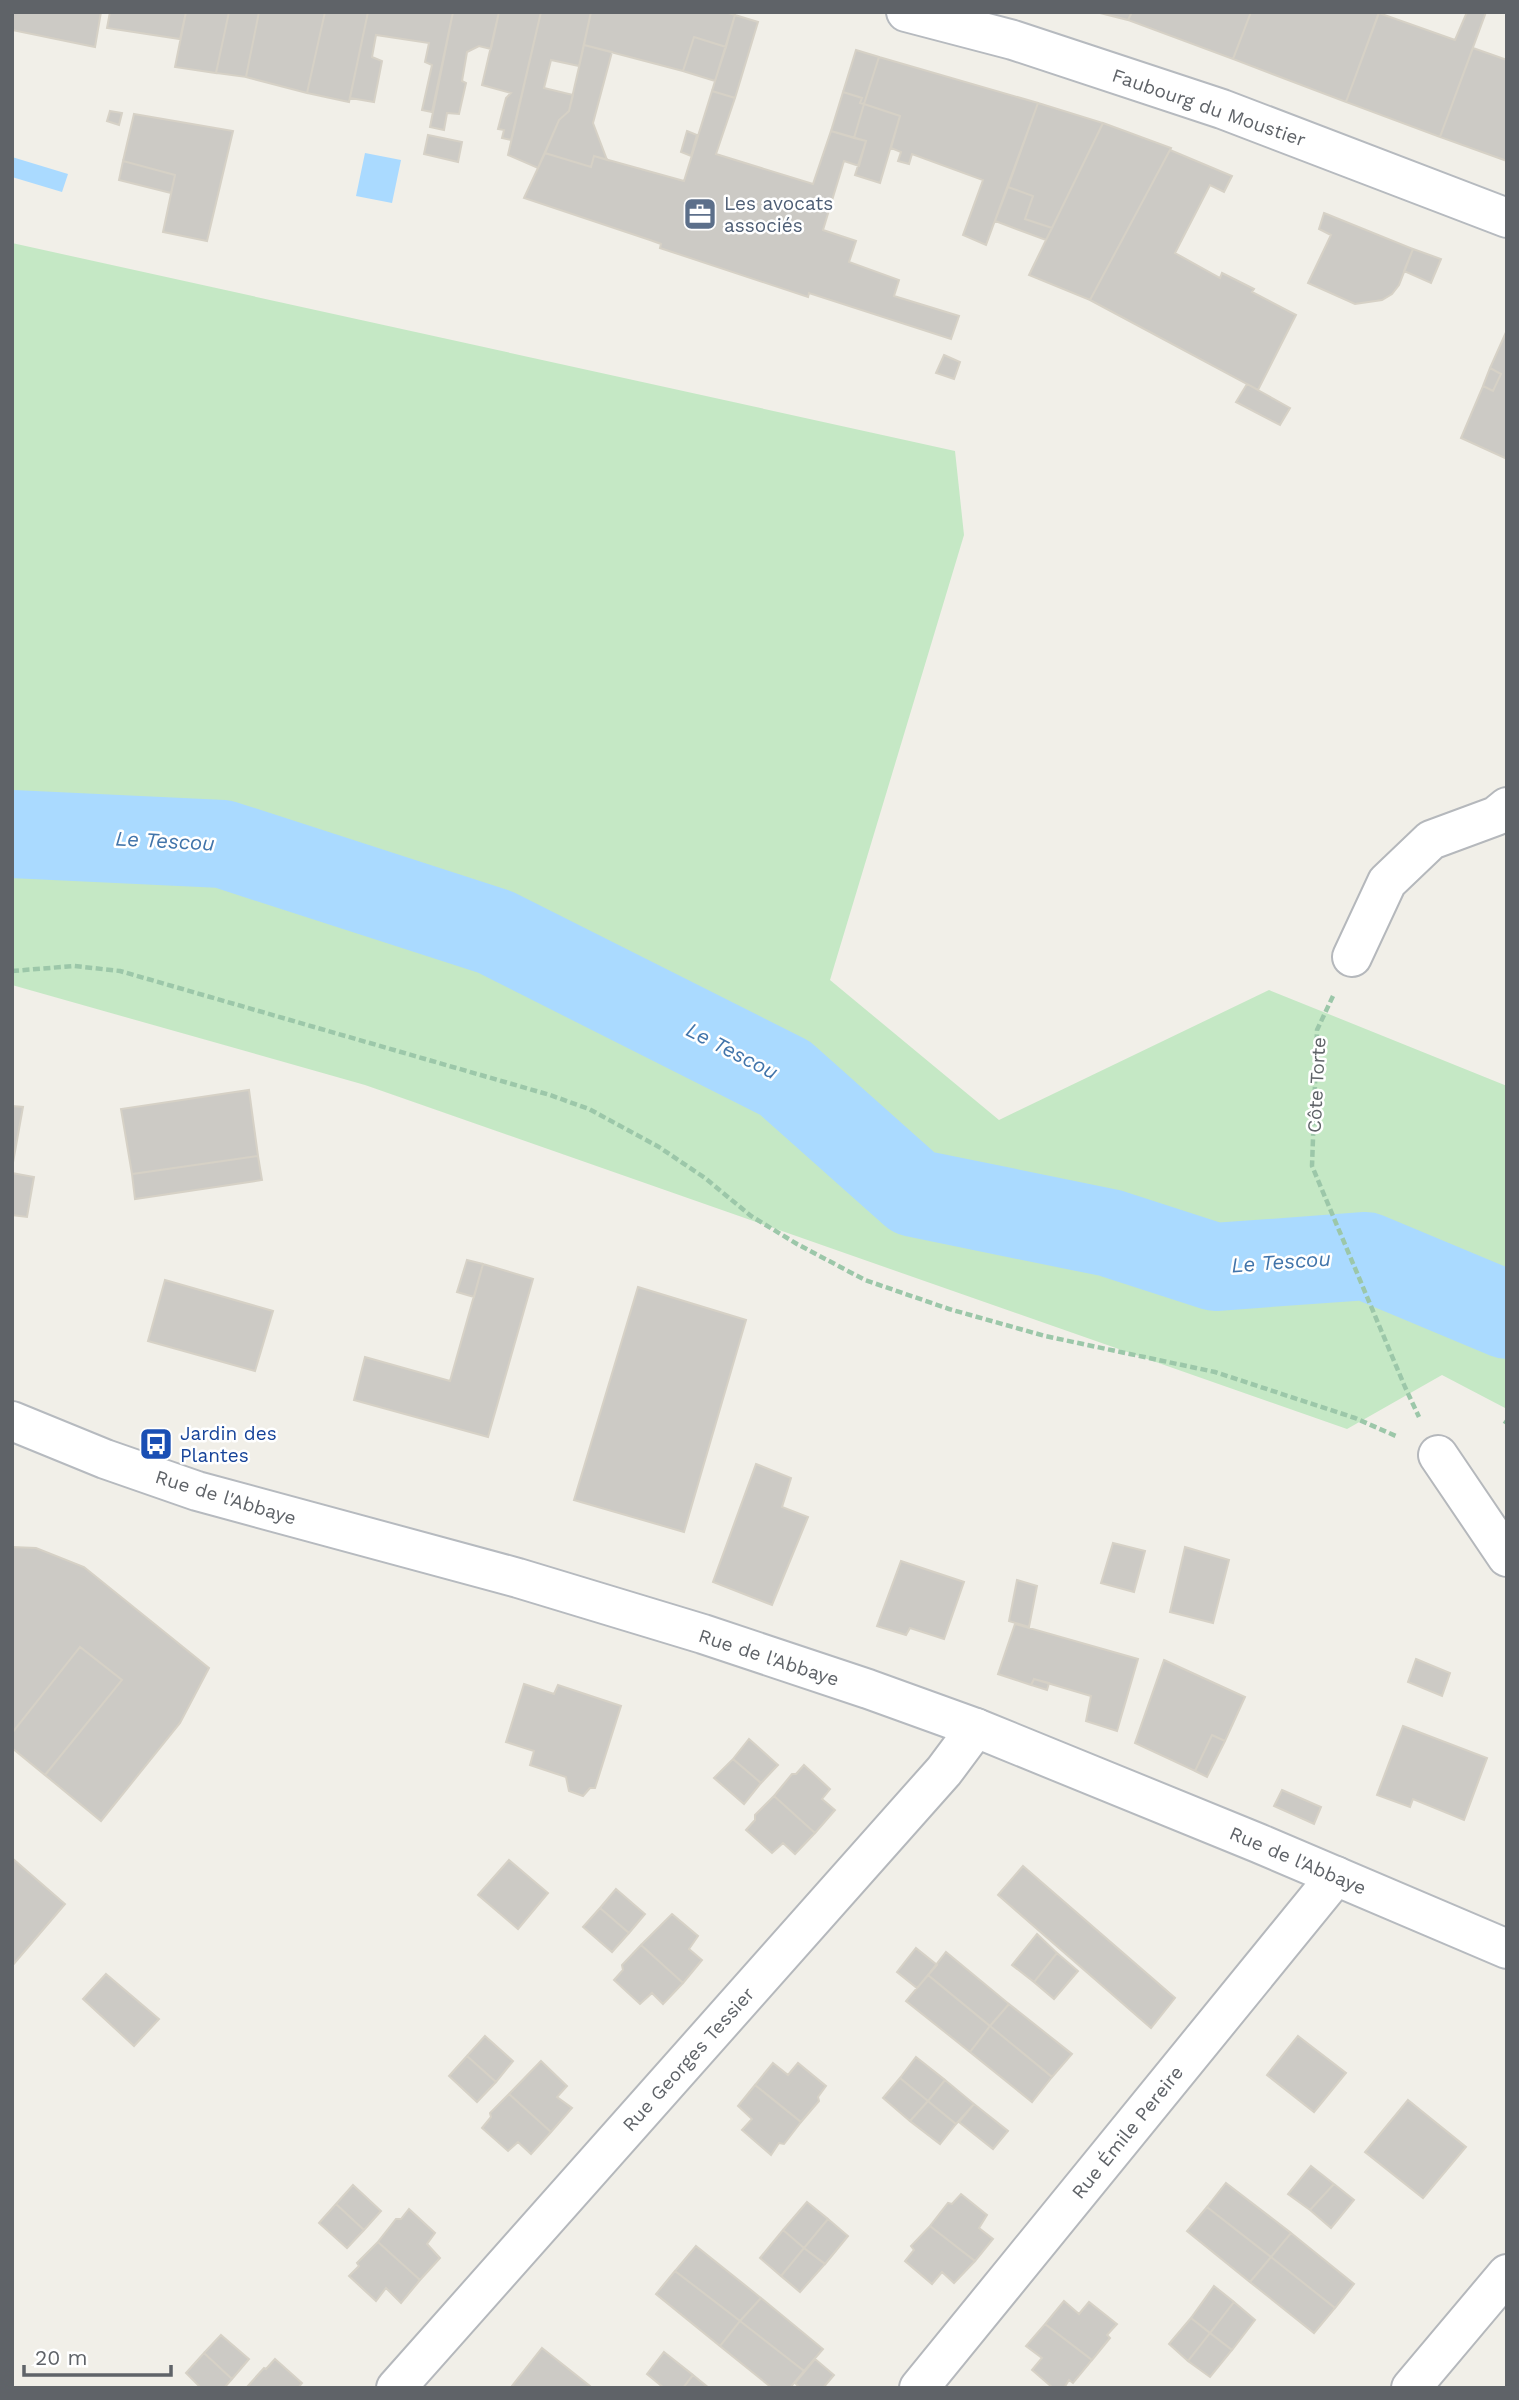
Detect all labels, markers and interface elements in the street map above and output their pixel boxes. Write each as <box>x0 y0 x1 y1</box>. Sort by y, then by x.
street label: Faubourg du Moustier <box>1109 64 1309 151</box>
place label: Les avocats associés <box>724 192 833 237</box>
office icon: Les avocats associés <box>681 195 719 233</box>
water label: Le Tescou <box>115 825 215 856</box>
water label: Le Tescou <box>682 1017 782 1084</box>
street label: Côte Torte <box>1303 1036 1330 1134</box>
water label: Le Tescou <box>1230 1246 1332 1277</box>
place label: Jardin des Plantes <box>180 1422 277 1467</box>
bus stop icon: Jardin des Plantes <box>137 1425 175 1463</box>
street label: Rue de l'Abbaye <box>153 1465 299 1530</box>
street label: Rue de l'Abbaye <box>696 1624 842 1691</box>
street label: Rue de l'Abbaye <box>1226 1821 1370 1900</box>
street label: Rue Georges Tessier <box>618 1982 759 2136</box>
street label: Rue Émile Pereire <box>1067 2061 1188 2203</box>
scale bar <box>24 2334 172 2378</box>
text: 20 m <box>35 2345 87 2370</box>

